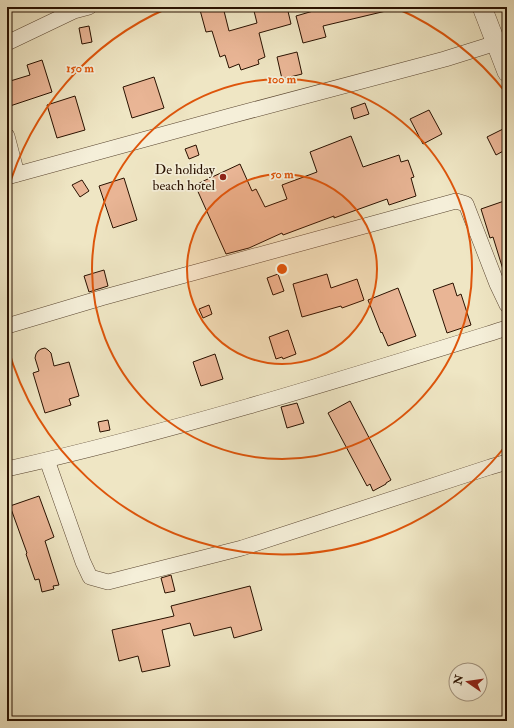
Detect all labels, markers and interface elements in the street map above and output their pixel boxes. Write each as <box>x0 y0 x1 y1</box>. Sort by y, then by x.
text: 150 m <box>66 61 94 76</box>
text: 100 m <box>268 72 297 87</box>
place label: De holiday beach hotel <box>153 161 216 194</box>
text: 50 m <box>270 167 294 182</box>
marker: De holiday beach hotel <box>218 172 228 182</box>
centre of rings <box>275 262 289 276</box>
north arrow <box>448 662 488 702</box>
text: N <box>451 672 466 687</box>

